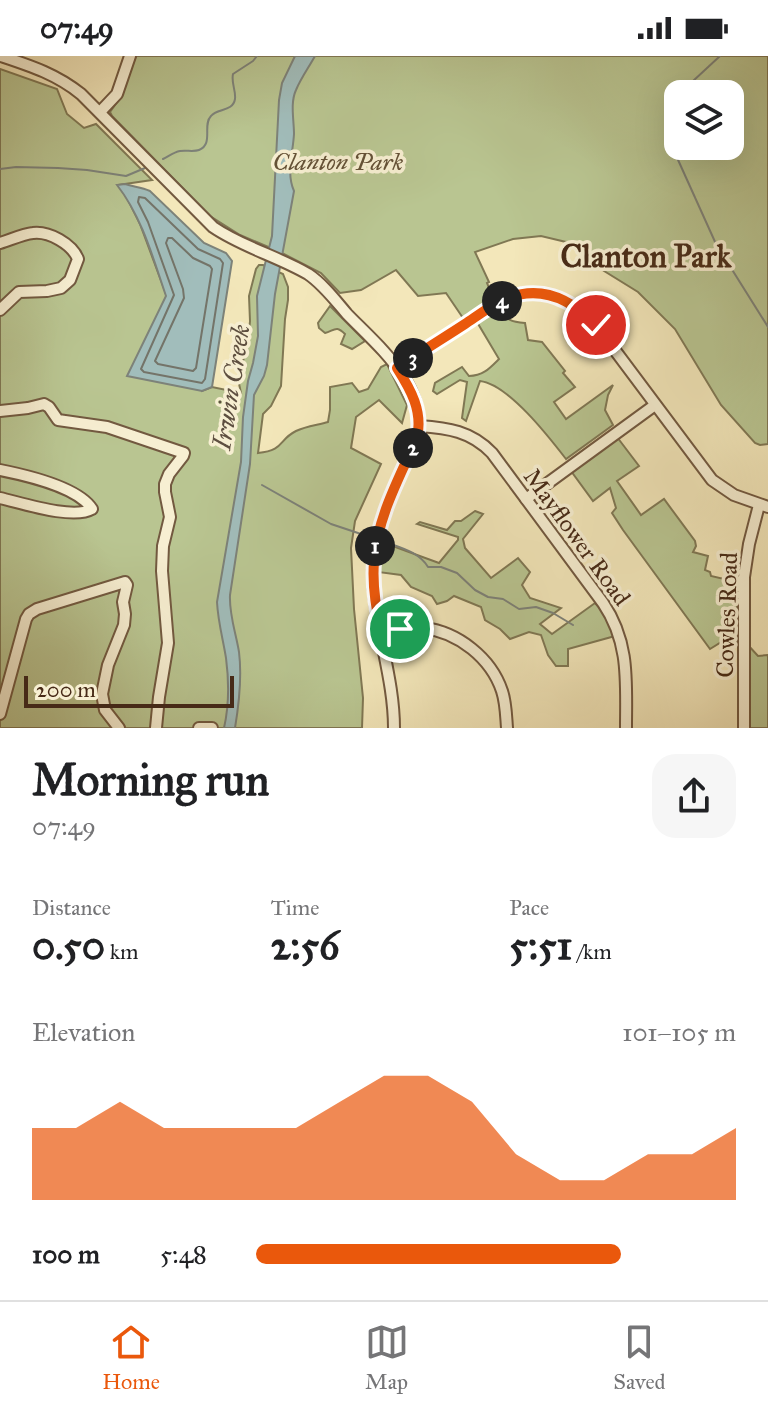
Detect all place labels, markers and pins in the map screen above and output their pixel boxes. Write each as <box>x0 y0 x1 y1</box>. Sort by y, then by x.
pin: 4 <box>482 281 522 321</box>
pin <box>562 291 630 359</box>
pin: 3 <box>393 338 433 378</box>
pin: 2 <box>393 428 433 468</box>
pin: 1 <box>355 526 395 566</box>
pin <box>366 595 434 663</box>

